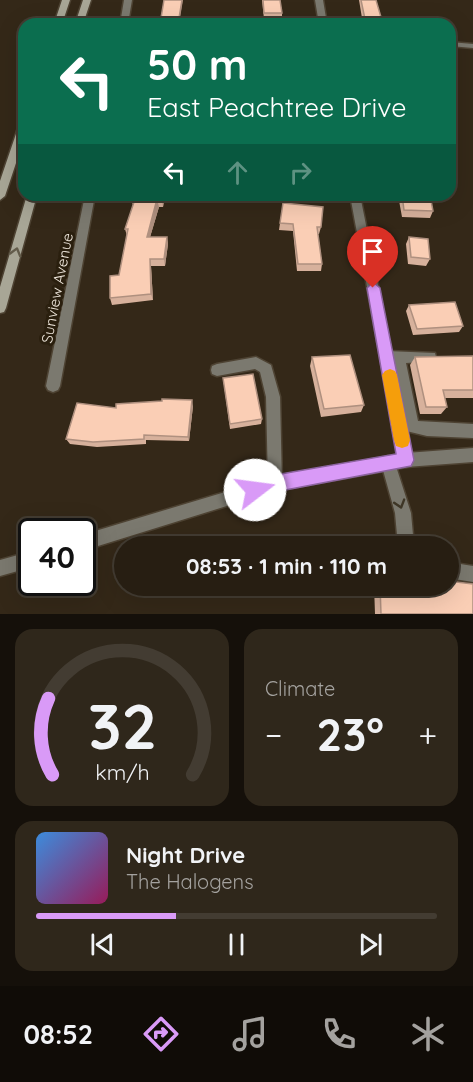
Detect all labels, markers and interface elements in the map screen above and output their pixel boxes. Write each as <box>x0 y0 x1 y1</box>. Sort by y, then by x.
text: 50 m <box>147 38 247 91</box>
icon: left <box>48 42 126 120</box>
text: East Peachtree Drive <box>147 90 407 124</box>
icon: left <box>158 156 191 189</box>
icon: ahead <box>221 156 254 189</box>
icon: right <box>284 156 317 189</box>
pin <box>347 226 398 288</box>
street label: Sunview Avenue <box>37 231 77 345</box>
icon: arrive <box>356 235 389 268</box>
one-way arrow <box>9 247 21 258</box>
position arrow <box>223 458 287 522</box>
one-way arrow <box>393 498 405 509</box>
speed limit sign: 40 <box>18 518 96 596</box>
text: 08:53 · 1 min · 110 m <box>186 552 387 580</box>
text: Climate <box>265 676 335 701</box>
text: 32 <box>87 687 157 765</box>
text: 23° <box>317 706 384 762</box>
text: − <box>265 714 282 755</box>
text: + <box>418 714 437 755</box>
text: km/h <box>95 759 149 785</box>
text: Night Drive <box>126 841 245 869</box>
text: The Halogens <box>126 869 254 894</box>
icon: previous <box>86 928 119 961</box>
icon: pause <box>220 928 253 961</box>
icon: next <box>354 928 387 961</box>
icon: directions <box>140 1013 182 1055</box>
icon: music <box>229 1013 271 1055</box>
icon: phone <box>318 1013 360 1055</box>
icon: climate <box>407 1013 449 1055</box>
text: 08:52 <box>24 1017 93 1051</box>

